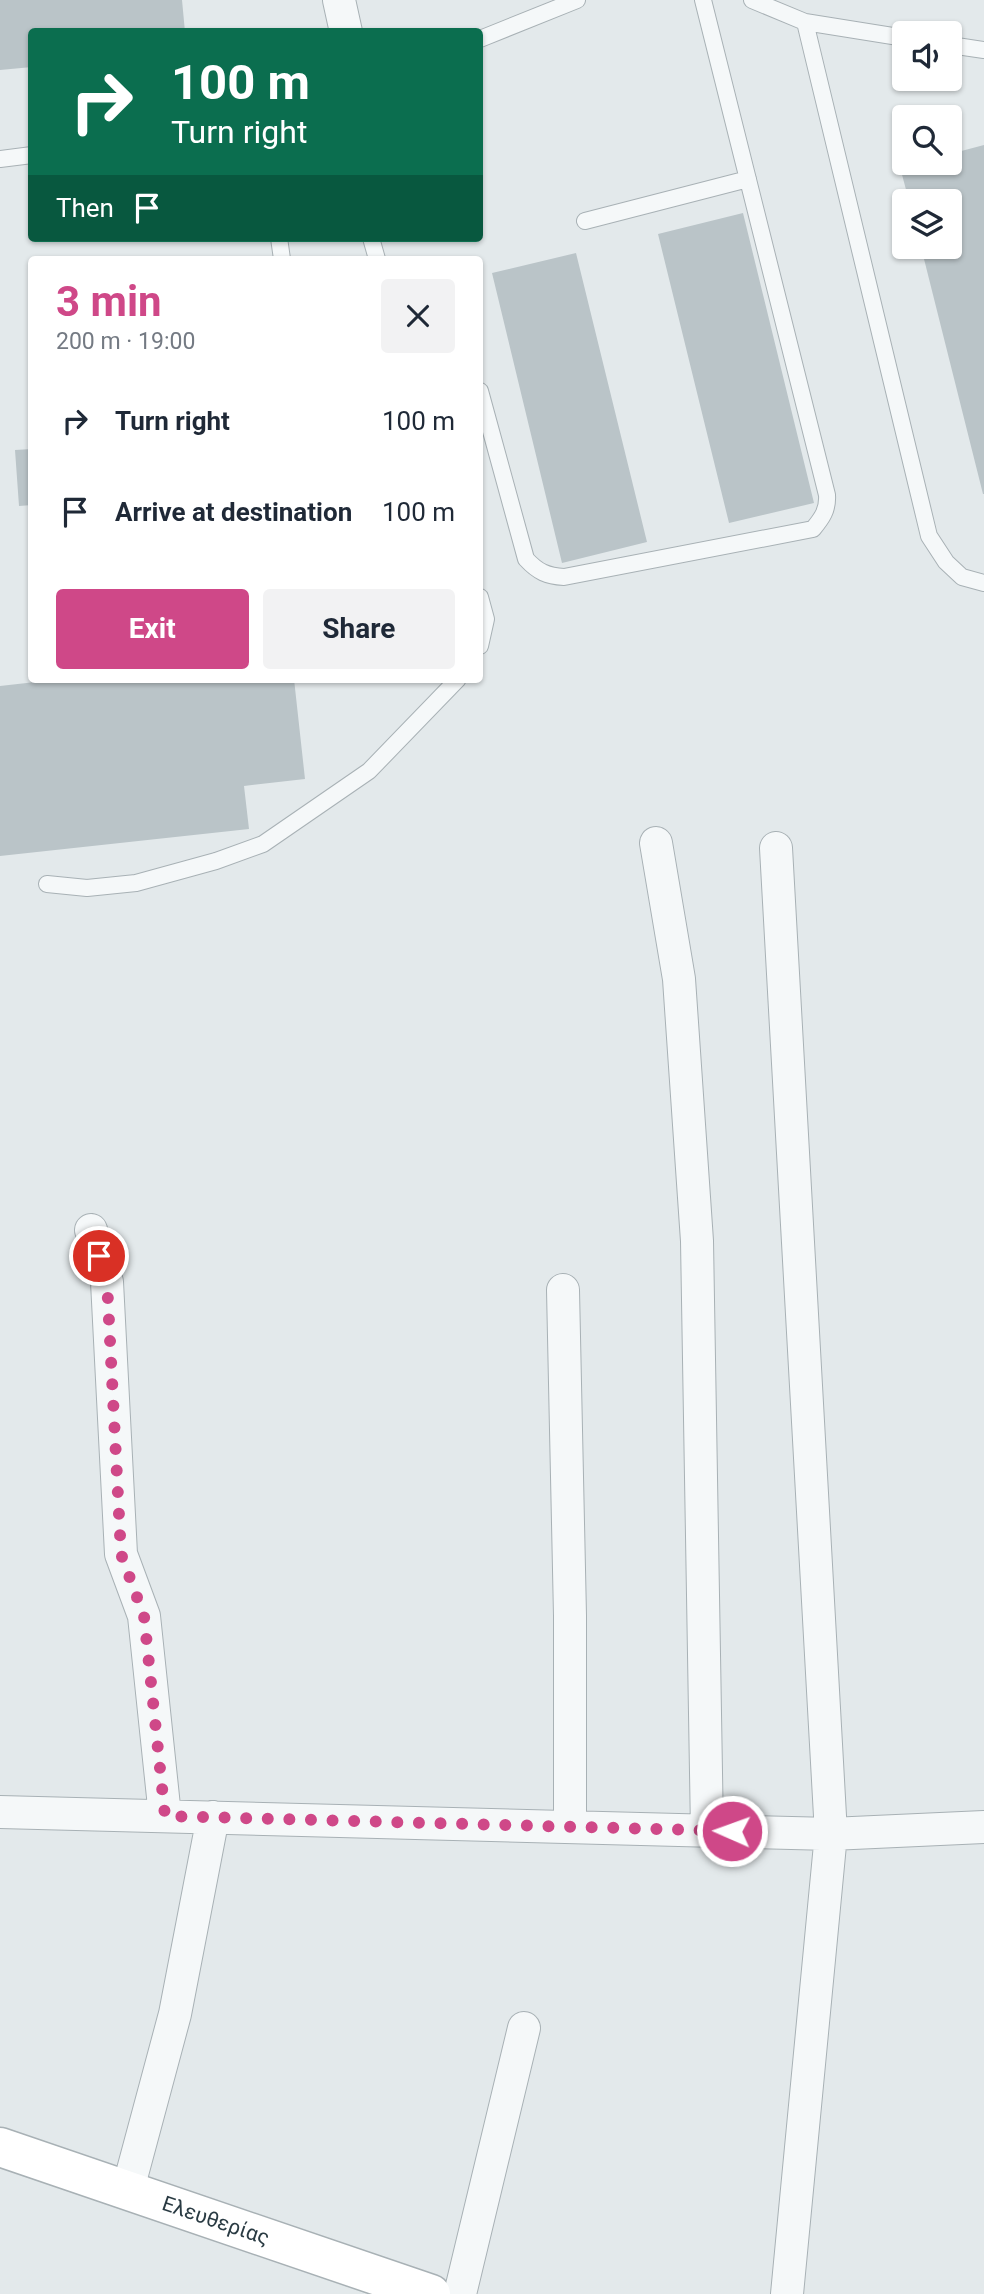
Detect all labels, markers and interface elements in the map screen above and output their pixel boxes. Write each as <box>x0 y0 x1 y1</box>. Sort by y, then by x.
map controls <box>892 21 962 259</box>
button: sound <box>892 21 962 91</box>
text: 100 m <box>171 54 310 111</box>
icon: right <box>56 56 147 147</box>
button: search <box>892 105 962 175</box>
text: Turn right <box>171 113 307 151</box>
icon: arrive <box>128 189 166 227</box>
button: layers <box>892 189 962 259</box>
text: Then <box>56 193 114 223</box>
text: 3 min <box>56 277 162 326</box>
button: close <box>381 279 455 353</box>
text: 200 m · 19:00 <box>56 328 195 355</box>
icon: right <box>56 402 94 440</box>
text: Turn right <box>115 406 230 436</box>
text: 100 m <box>382 406 455 436</box>
icon: arrive <box>56 493 94 531</box>
text: Arrive at destination <box>115 497 352 527</box>
text: 100 m <box>382 497 455 527</box>
button: Exit <box>56 589 249 669</box>
button: Share <box>263 589 455 669</box>
pin <box>69 1226 129 1286</box>
icon: arrive <box>80 1237 118 1275</box>
position arrow <box>695 1794 769 1868</box>
street label: Ελευθερίας <box>159 2191 272 2250</box>

